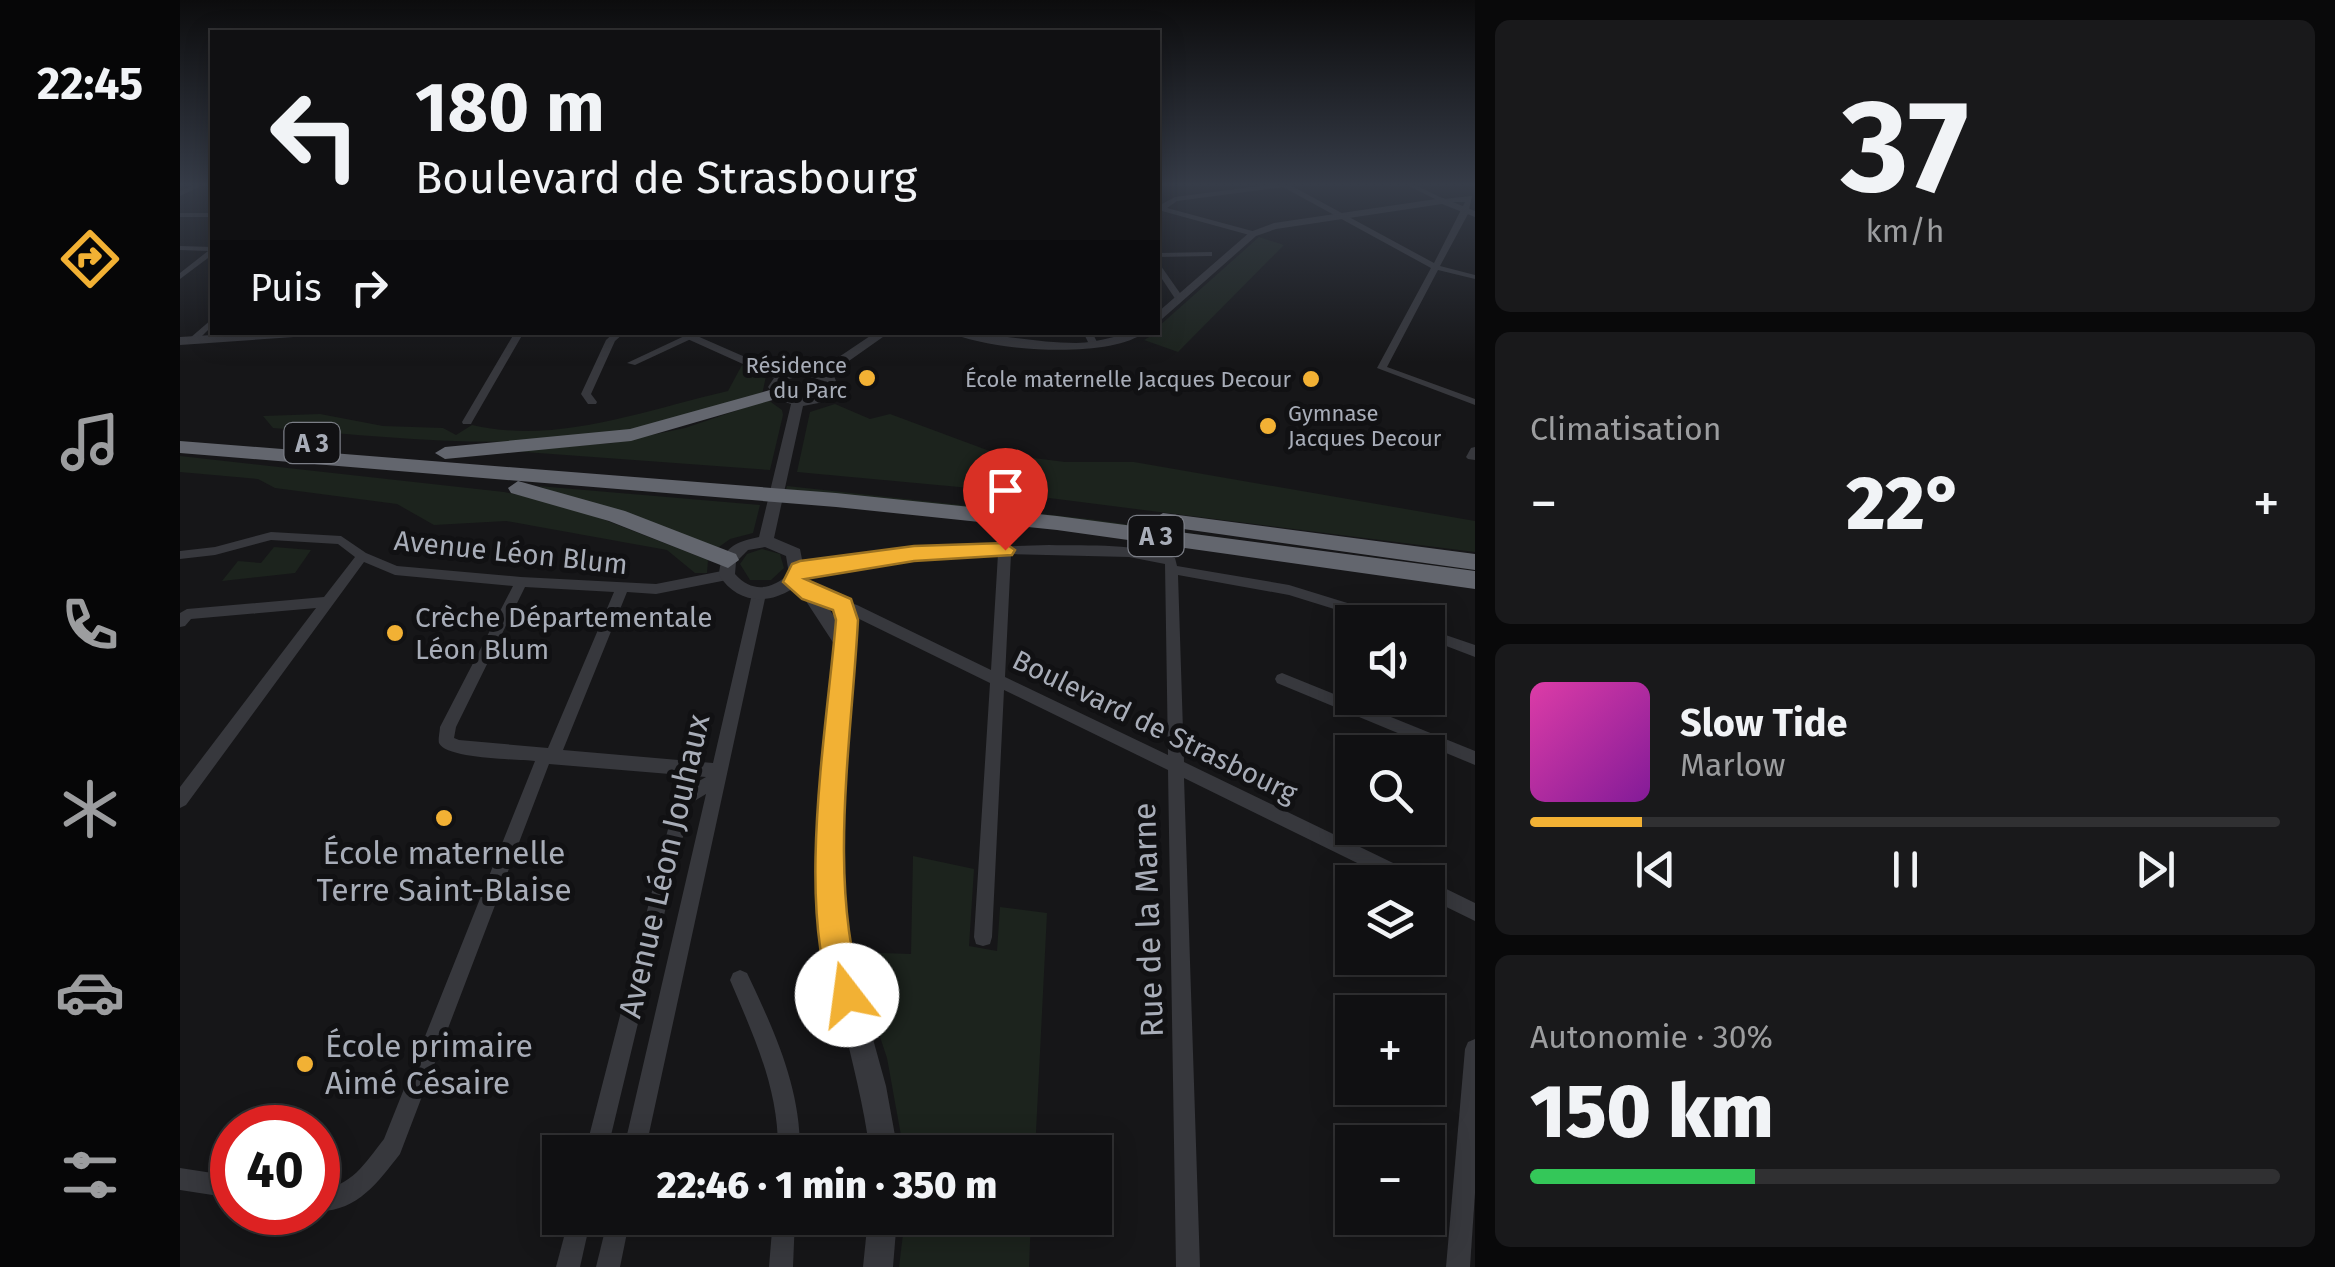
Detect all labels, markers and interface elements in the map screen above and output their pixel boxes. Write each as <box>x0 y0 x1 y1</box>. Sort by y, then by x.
text: 22:45 <box>37 57 143 111</box>
text: 180 m <box>415 66 605 150</box>
text: 37 <box>1841 69 1969 225</box>
icon: left <box>250 70 380 200</box>
text: Boulevard de Strasbourg <box>415 151 917 205</box>
text: km/h <box>1865 212 1945 250</box>
icon: directions <box>55 224 125 294</box>
icon: right <box>342 260 397 315</box>
text: Puis <box>250 265 322 311</box>
place label: Résidence du Parc <box>745 352 847 404</box>
place label: École maternelle Jacques Decour <box>965 366 1292 393</box>
marker: Résidence du Parc <box>856 367 878 389</box>
marker: École maternelle Jacques Decour <box>1300 368 1322 390</box>
place label: Gymnase Jacques Decour <box>1288 400 1442 452</box>
icon: music <box>55 407 125 477</box>
text: Climatisation <box>1530 410 1721 448</box>
marker: Gymnase Jacques Decour <box>1257 415 1279 437</box>
road number: A 3 <box>284 423 340 463</box>
pin <box>963 448 1048 551</box>
text: 22° <box>1846 459 1964 549</box>
icon: arrive <box>978 463 1033 518</box>
text: − <box>1530 471 1558 537</box>
text: + <box>2253 471 2280 537</box>
road number: A 3 <box>1128 516 1184 556</box>
street label: Avenue Léon Blum <box>393 524 629 581</box>
icon: phone <box>55 590 125 660</box>
place label: Crèche Départementale Léon Blum <box>415 601 712 666</box>
map controls <box>1335 605 1445 1235</box>
button: sound <box>1335 605 1445 715</box>
marker: Crèche Départementale Léon Blum <box>384 622 406 644</box>
street label: Boulevard de Strasbourg <box>1007 643 1303 810</box>
text: Slow Tide <box>1680 700 1848 746</box>
street label: Avenue Léon Jouhaux <box>611 710 718 1022</box>
button: search <box>1335 735 1445 845</box>
text: Marlow <box>1680 746 1786 784</box>
icon: climate <box>55 774 125 844</box>
street label: Rue de la Marne <box>1125 802 1171 1038</box>
marker: École maternelle Terre Saint-Blaise <box>433 807 455 829</box>
place label: École maternelle Terre Saint-Blaise <box>316 834 572 909</box>
icon: previous <box>1628 842 1683 897</box>
icon: pause <box>1878 842 1933 897</box>
icon: next <box>2128 842 2183 897</box>
button: layers <box>1335 865 1445 975</box>
position arrow <box>795 943 899 1047</box>
icon: car <box>55 957 125 1027</box>
button: + <box>1335 995 1445 1105</box>
text: Autonomie · 30% <box>1530 1018 1773 1056</box>
place label: École primaire Aimé Césaire <box>325 1027 533 1102</box>
marker: École primaire Aimé Césaire <box>294 1053 316 1075</box>
text: 150 km <box>1530 1067 1773 1157</box>
speed limit sign: 40 <box>210 1105 340 1235</box>
button: − <box>1335 1125 1445 1235</box>
icon: filters <box>55 1140 125 1210</box>
text: 22:46 · 1 min · 350 m <box>657 1162 997 1208</box>

